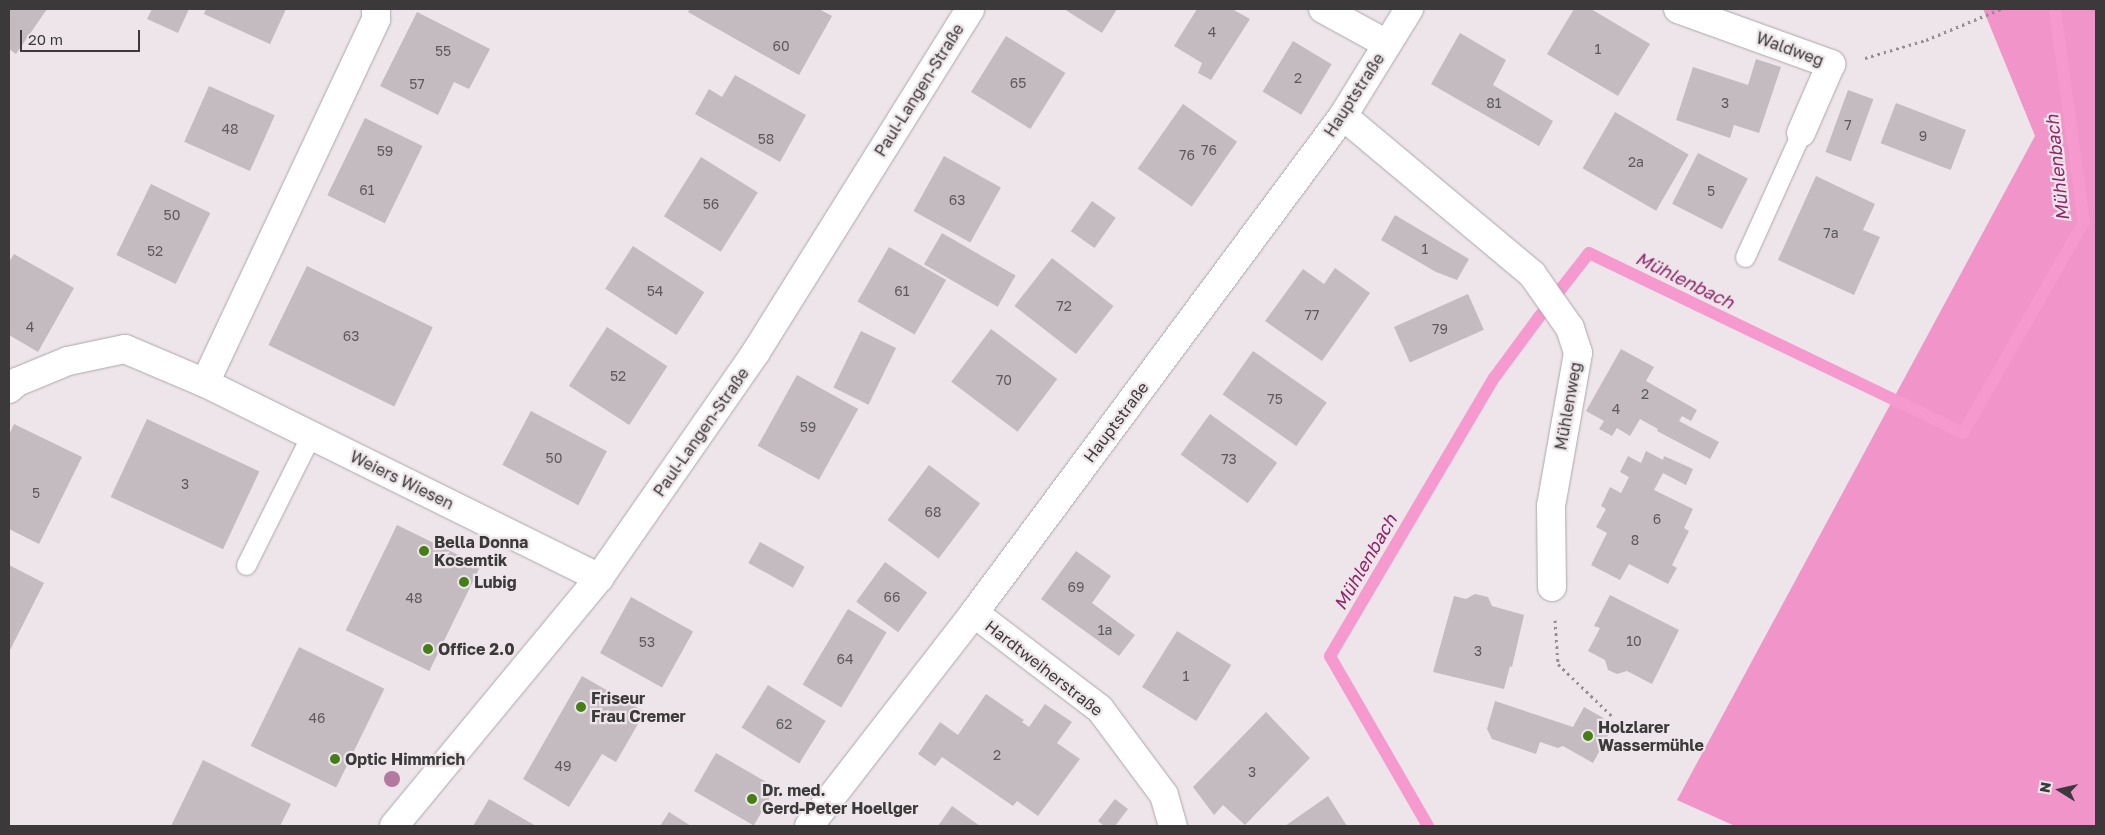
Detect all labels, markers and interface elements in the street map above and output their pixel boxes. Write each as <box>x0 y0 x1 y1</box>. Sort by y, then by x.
scale bar <box>22 20 142 52</box>
street label: Paul-Langen-Straße <box>870 20 968 160</box>
house number: 4 <box>1208 24 1216 40</box>
street label: Waldweg <box>1754 28 1826 70</box>
text: 20 m <box>28 30 63 48</box>
house number: 60 <box>772 38 790 54</box>
house number: 1 <box>1595 41 1601 57</box>
house number: 55 <box>435 43 451 59</box>
street label: Hauptstraße <box>1320 50 1388 140</box>
house number: 2 <box>1294 70 1302 86</box>
house number: 65 <box>1010 75 1026 91</box>
house number: 57 <box>409 76 425 92</box>
house number: 81 <box>1486 95 1502 111</box>
house number: 3 <box>1721 95 1729 111</box>
water label: Mühlenbach <box>2041 114 2073 222</box>
house number: 7 <box>1844 117 1852 133</box>
house number: 48 <box>221 121 239 137</box>
house number: 9 <box>1919 128 1927 144</box>
house number: 58 <box>758 131 774 147</box>
house number: 76 <box>1201 142 1217 158</box>
house number: 59 <box>377 143 393 159</box>
house number: 76 <box>1179 147 1195 163</box>
house number: 2a <box>1628 154 1644 170</box>
house number: 61 <box>359 182 375 198</box>
house number: 5 <box>1707 183 1715 199</box>
house number: 63 <box>949 192 965 208</box>
house number: 56 <box>703 196 719 212</box>
house number: 50 <box>164 207 180 223</box>
house number: 7a <box>1823 225 1839 241</box>
house number: 1 <box>1422 241 1428 257</box>
house number: 52 <box>147 243 163 259</box>
water label: Mühlenbach <box>1632 247 1738 313</box>
house number: 54 <box>647 283 663 299</box>
house number: 61 <box>894 283 910 299</box>
house number: 72 <box>1056 298 1072 314</box>
house number: 77 <box>1305 307 1319 323</box>
house number: 4 <box>26 319 34 335</box>
house number: 79 <box>1432 321 1448 337</box>
house number: 63 <box>343 328 359 344</box>
street label: Mühlenweg <box>1551 360 1585 452</box>
street label: Paul-Langen-Straße <box>649 364 753 500</box>
house number: 52 <box>610 368 626 384</box>
house number: 70 <box>996 372 1012 388</box>
street label: Hauptstraße <box>1080 378 1152 466</box>
house number: 2 <box>1641 386 1649 402</box>
house number: 75 <box>1267 391 1283 407</box>
house number: 4 <box>1612 401 1620 417</box>
house number: 59 <box>800 419 816 435</box>
street label: Weiers Wiesen <box>347 447 457 513</box>
house number: 50 <box>546 450 562 466</box>
house number: 73 <box>1221 451 1237 467</box>
house number: 3 <box>181 476 189 492</box>
house number: 5 <box>32 485 40 501</box>
house number: 68 <box>924 504 942 520</box>
water label: Mühlenbach <box>1329 510 1401 614</box>
house number: 6 <box>1653 511 1661 527</box>
place label: Bella Donna Kosemtik <box>434 532 528 570</box>
house number: 8 <box>1631 532 1639 548</box>
marker: Bella Donna Kosemtik <box>418 545 430 557</box>
place label: Lubig <box>474 572 517 592</box>
marker: Lubig <box>458 576 470 588</box>
house number: 69 <box>1068 579 1084 595</box>
house number: 66 <box>884 589 900 605</box>
house number: 48 <box>405 590 423 606</box>
street label: Hardtweiherstraße <box>981 616 1107 720</box>
house number: 1a <box>1098 622 1112 638</box>
house number: 10 <box>1626 633 1642 649</box>
house number: 53 <box>639 634 655 650</box>
place label: Office 2.0 <box>438 639 515 659</box>
marker: Office 2.0 <box>422 643 434 655</box>
house number: 3 <box>1474 643 1482 659</box>
house number: 64 <box>836 651 854 667</box>
house number: 1 <box>1183 668 1189 684</box>
place label: Friseur Frau Cremer <box>591 688 686 726</box>
marker: Friseur Frau Cremer <box>575 701 587 713</box>
house number: 46 <box>308 710 326 726</box>
house number: 62 <box>776 716 792 732</box>
place label: Holzlarer Wassermühle <box>1598 717 1704 755</box>
marker: Holzlarer Wassermühle <box>1582 730 1594 742</box>
house number: 2 <box>993 747 1001 763</box>
place label: Optic Himmrich <box>345 749 465 769</box>
marker: Optic Himmrich <box>329 753 341 765</box>
house number: 49 <box>554 758 572 774</box>
house number: 3 <box>1248 764 1256 780</box>
north arrow <box>2035 765 2085 815</box>
place label: Dr. med. Gerd-Peter Hoellger <box>762 780 918 818</box>
text: N <box>2035 781 2054 794</box>
marker: Dr. med. Gerd-Peter Hoellger <box>746 793 758 805</box>

